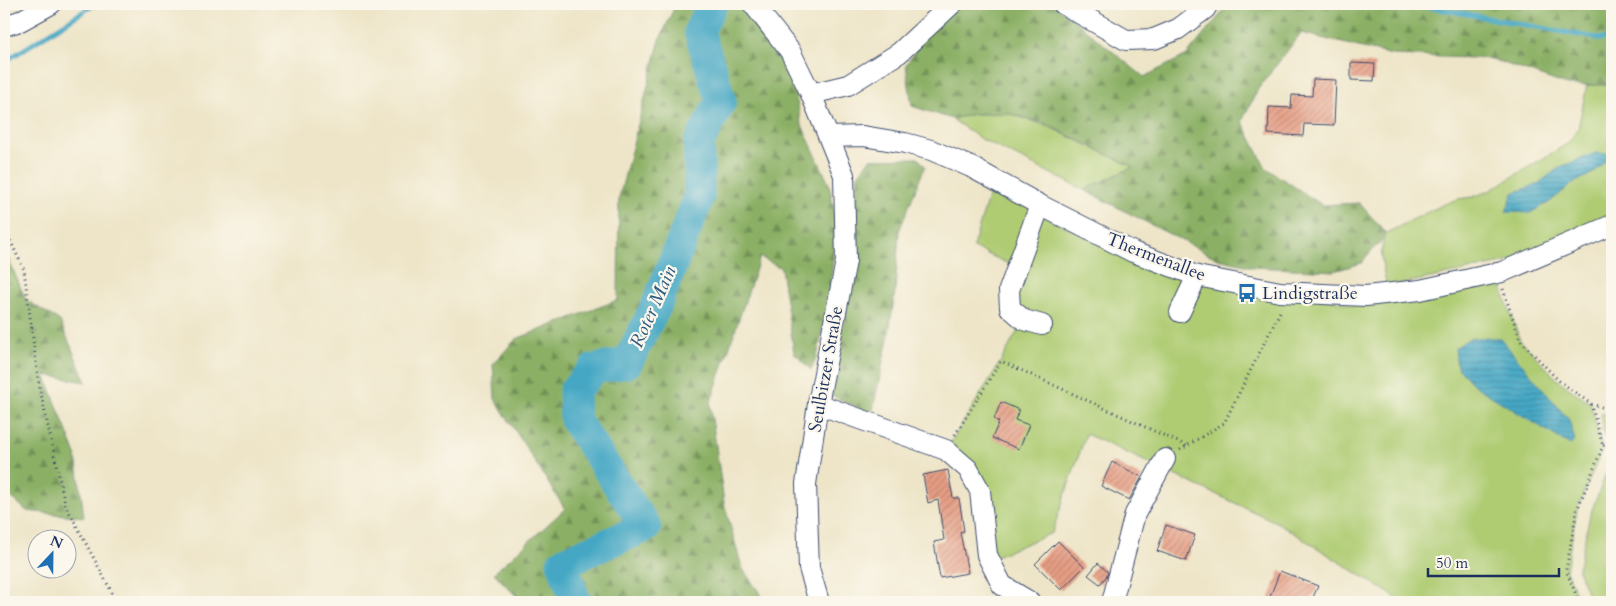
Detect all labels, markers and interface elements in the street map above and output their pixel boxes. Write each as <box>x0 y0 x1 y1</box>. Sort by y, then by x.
street label: Thermenallee <box>1103 227 1209 287</box>
water label: Roter Main <box>624 262 683 352</box>
place label: Lindigstraße <box>1262 281 1358 306</box>
bus stop icon: Lindigstraße <box>1236 282 1258 304</box>
street label: Seulbitzer Straße <box>803 304 849 434</box>
north arrow <box>28 528 78 578</box>
text: N <box>47 531 66 553</box>
scale bar <box>1428 546 1560 578</box>
text: 50 m <box>1436 553 1468 573</box>

